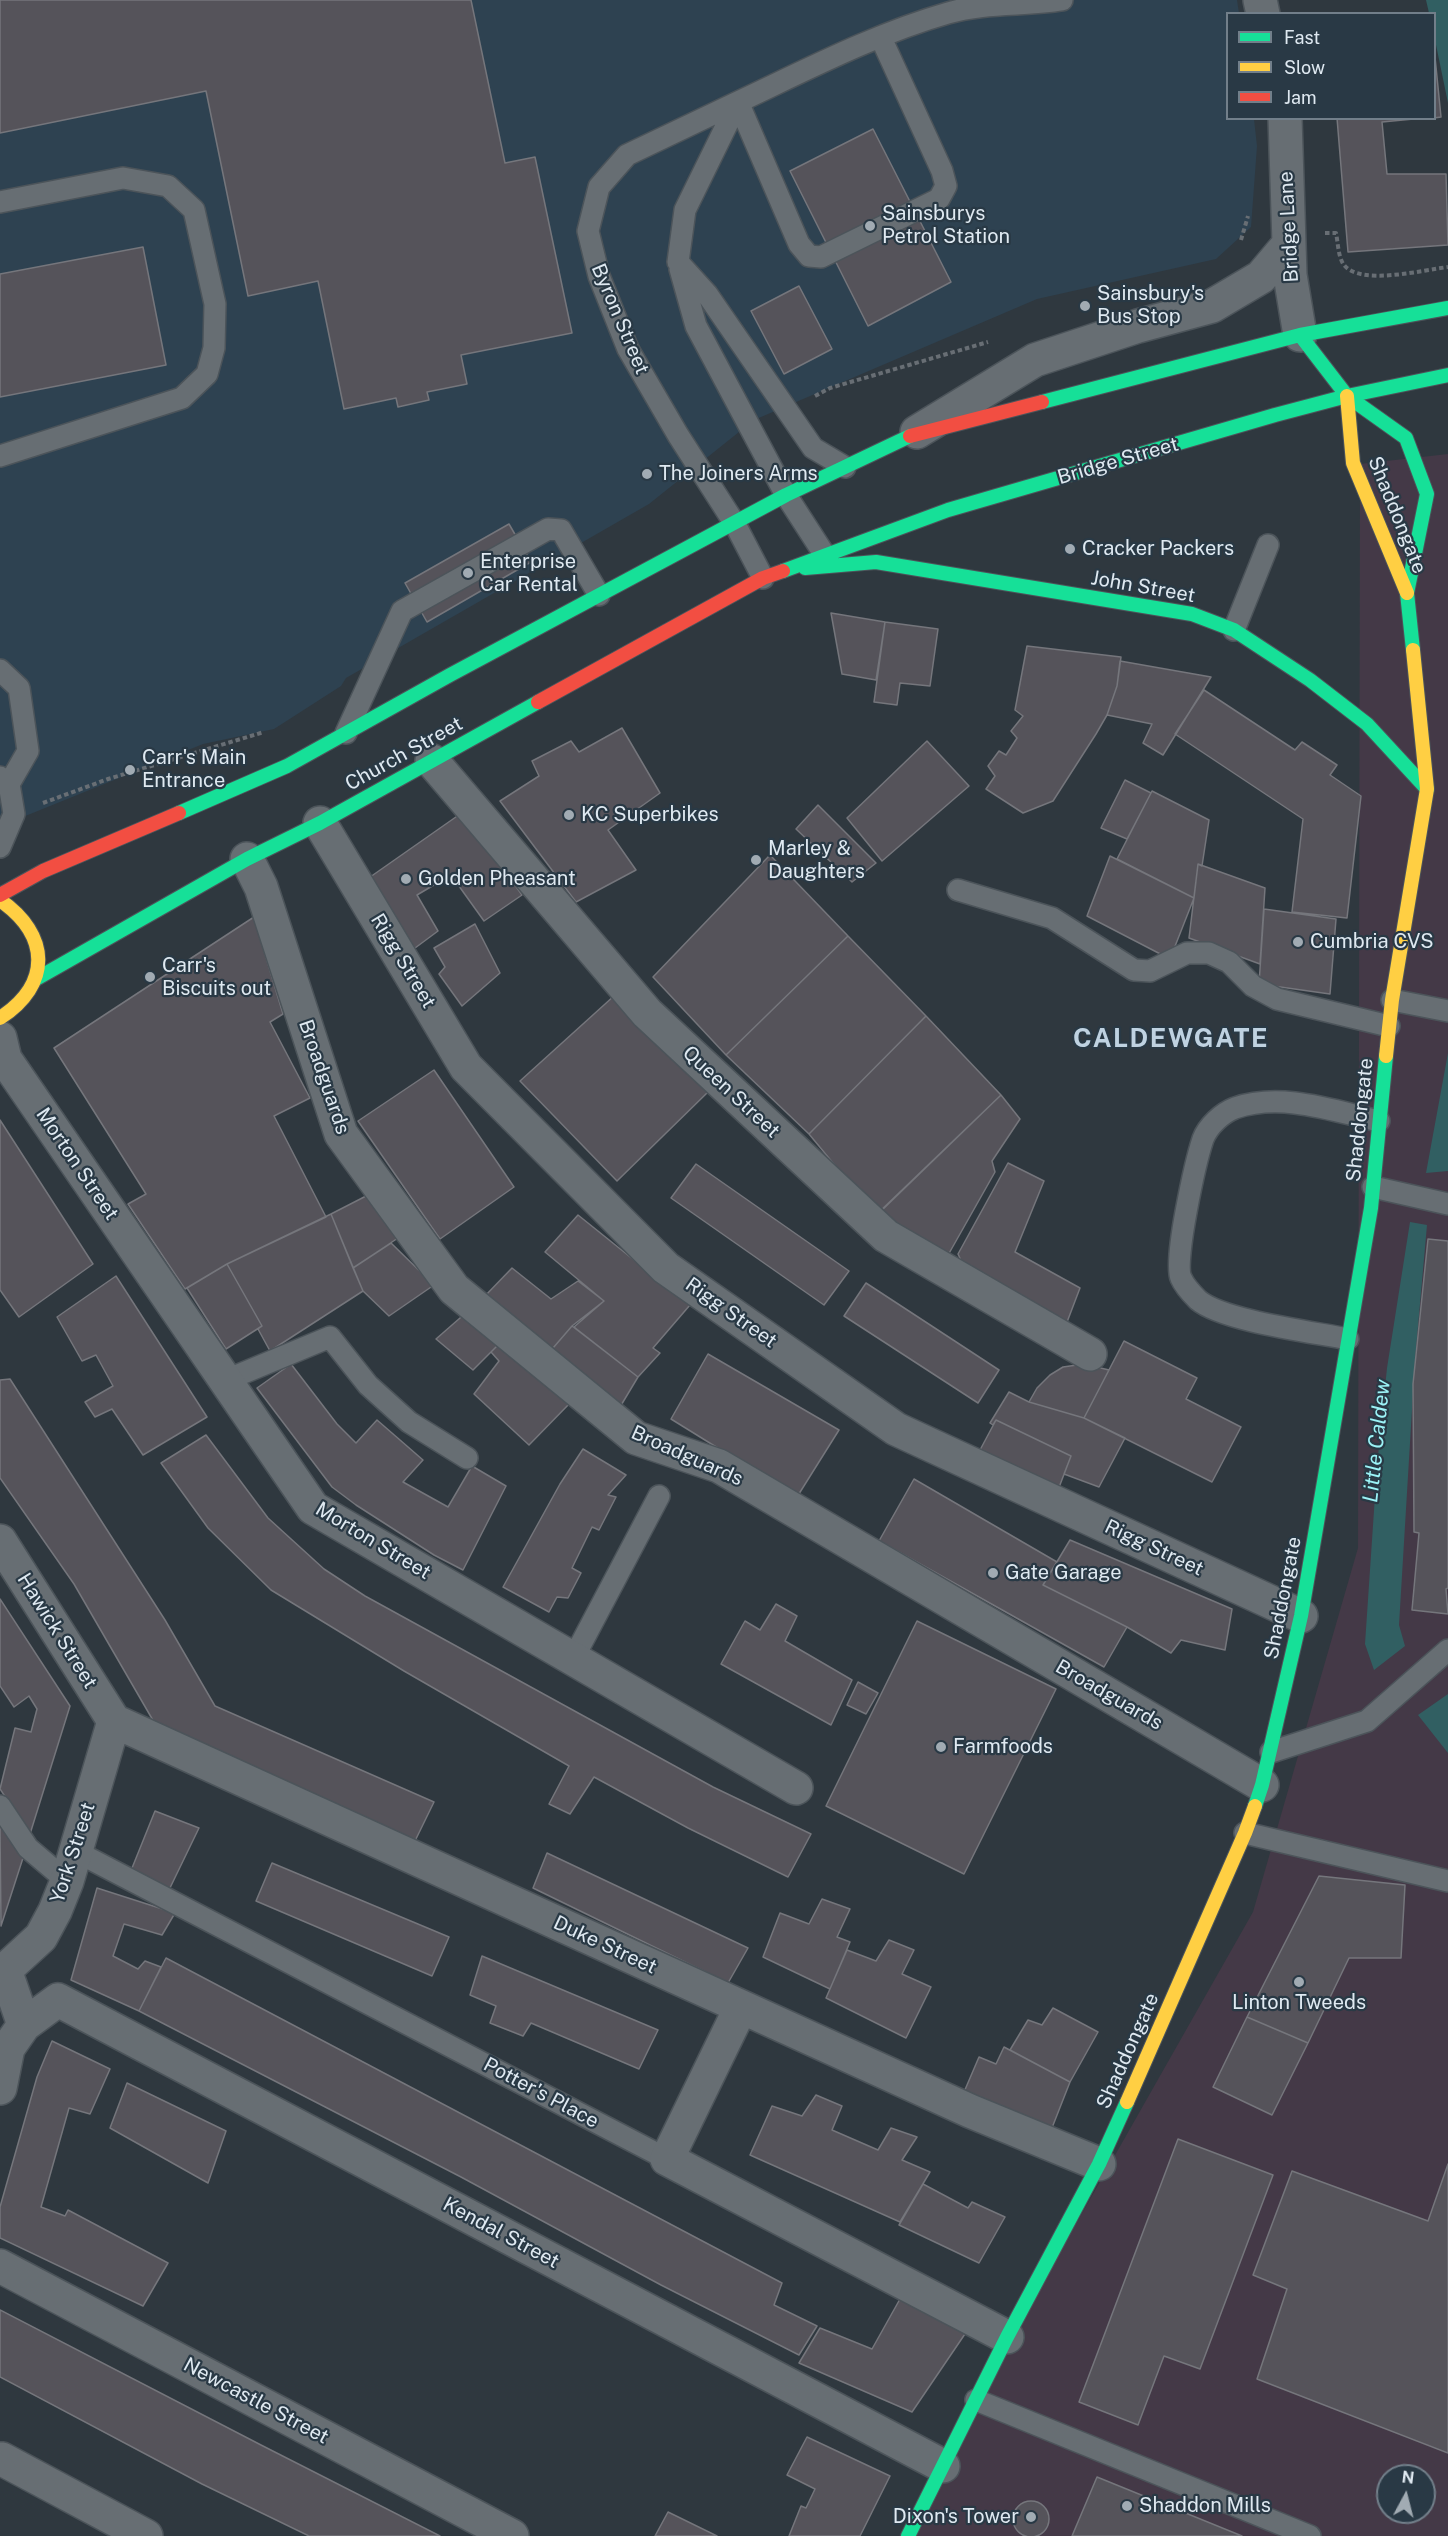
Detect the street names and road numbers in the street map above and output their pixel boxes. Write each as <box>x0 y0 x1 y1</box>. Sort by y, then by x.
street label: Bridge Lane <box>1274 171 1304 283</box>
street label: Byron Street <box>586 260 654 378</box>
street label: Bridge Street <box>1055 432 1181 490</box>
street label: Shaddongate <box>1363 453 1431 577</box>
street label: John Street <box>1089 566 1197 608</box>
street label: Church Street <box>341 712 467 796</box>
street label: Rigg Street <box>365 909 441 1013</box>
street label: Broadguards <box>293 1016 355 1138</box>
street label: Queen Street <box>677 1041 785 1143</box>
street label: Shaddongate <box>1342 1057 1378 1183</box>
street label: Morton Street <box>31 1103 123 1225</box>
street label: Rigg Street <box>681 1273 781 1353</box>
street label: Broadguards <box>627 1421 747 1491</box>
street label: Morton Street <box>311 1497 435 1585</box>
street label: Rigg Street <box>1101 1515 1207 1581</box>
street label: Shaddongate <box>1259 1535 1307 1661</box>
street label: Hawick Street <box>12 1569 102 1693</box>
street label: Broadguards <box>1051 1655 1167 1735</box>
street label: York Street <box>45 1800 101 1906</box>
street label: Duke Street <box>550 1911 660 1979</box>
street label: Shaddongate <box>1092 1989 1164 2113</box>
street label: Potter's Place <box>479 2053 603 2133</box>
street label: Kendal Street <box>439 2192 563 2274</box>
street label: Newcastle Street <box>179 2353 333 2449</box>

